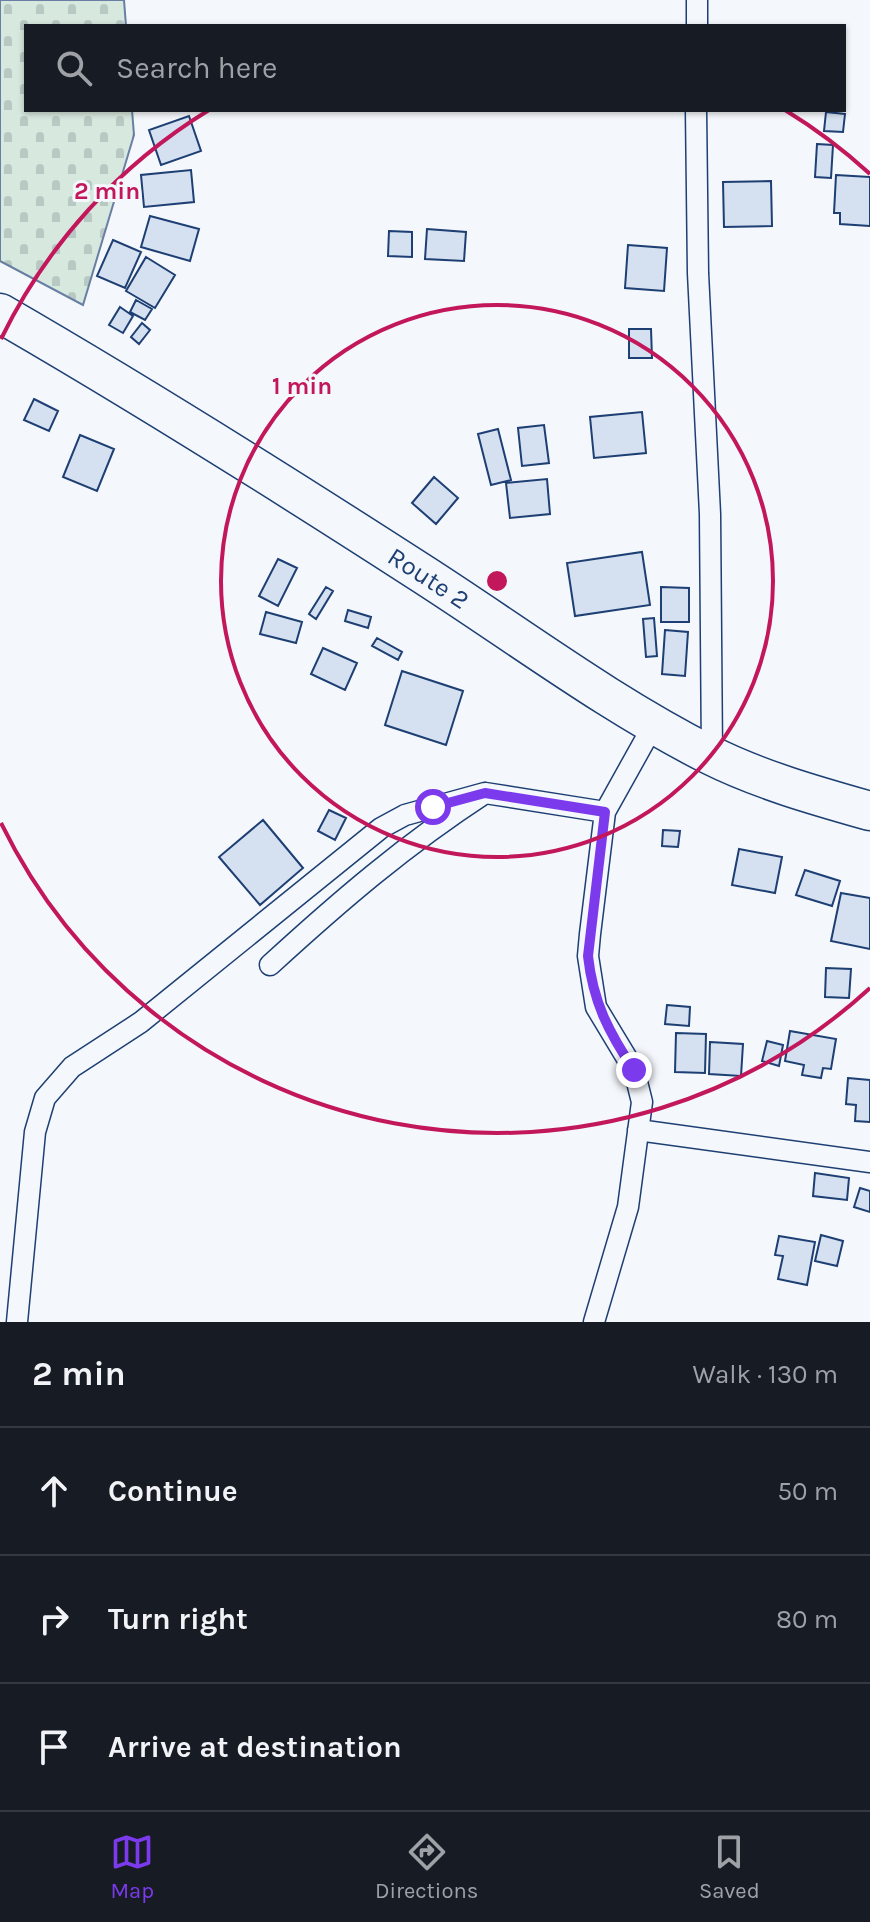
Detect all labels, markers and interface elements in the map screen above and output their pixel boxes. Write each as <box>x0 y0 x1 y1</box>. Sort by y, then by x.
search box <box>24 24 846 112</box>
icon: search <box>52 46 96 90</box>
text: Search here <box>116 50 277 86</box>
text: 2 min <box>74 177 140 205</box>
text: 1 min <box>272 372 332 400</box>
street label: Route 2 <box>382 541 475 616</box>
centre of rings <box>483 567 511 595</box>
route start <box>415 789 451 825</box>
route end <box>616 1052 652 1088</box>
text: 2 min <box>32 1354 126 1394</box>
text: Walk · 130 m <box>692 1359 838 1390</box>
icon: ahead <box>32 1469 76 1513</box>
text: Continue <box>108 1473 238 1509</box>
text: 50 m <box>777 1476 838 1507</box>
icon: right <box>32 1597 76 1641</box>
text: Turn right <box>108 1601 248 1637</box>
text: 80 m <box>776 1604 838 1635</box>
icon: arrive <box>32 1725 76 1769</box>
text: Arrive at destination <box>108 1729 402 1765</box>
tab: Map <box>110 1830 154 1904</box>
tab: Directions <box>375 1830 478 1904</box>
tab: Saved <box>699 1830 760 1904</box>

